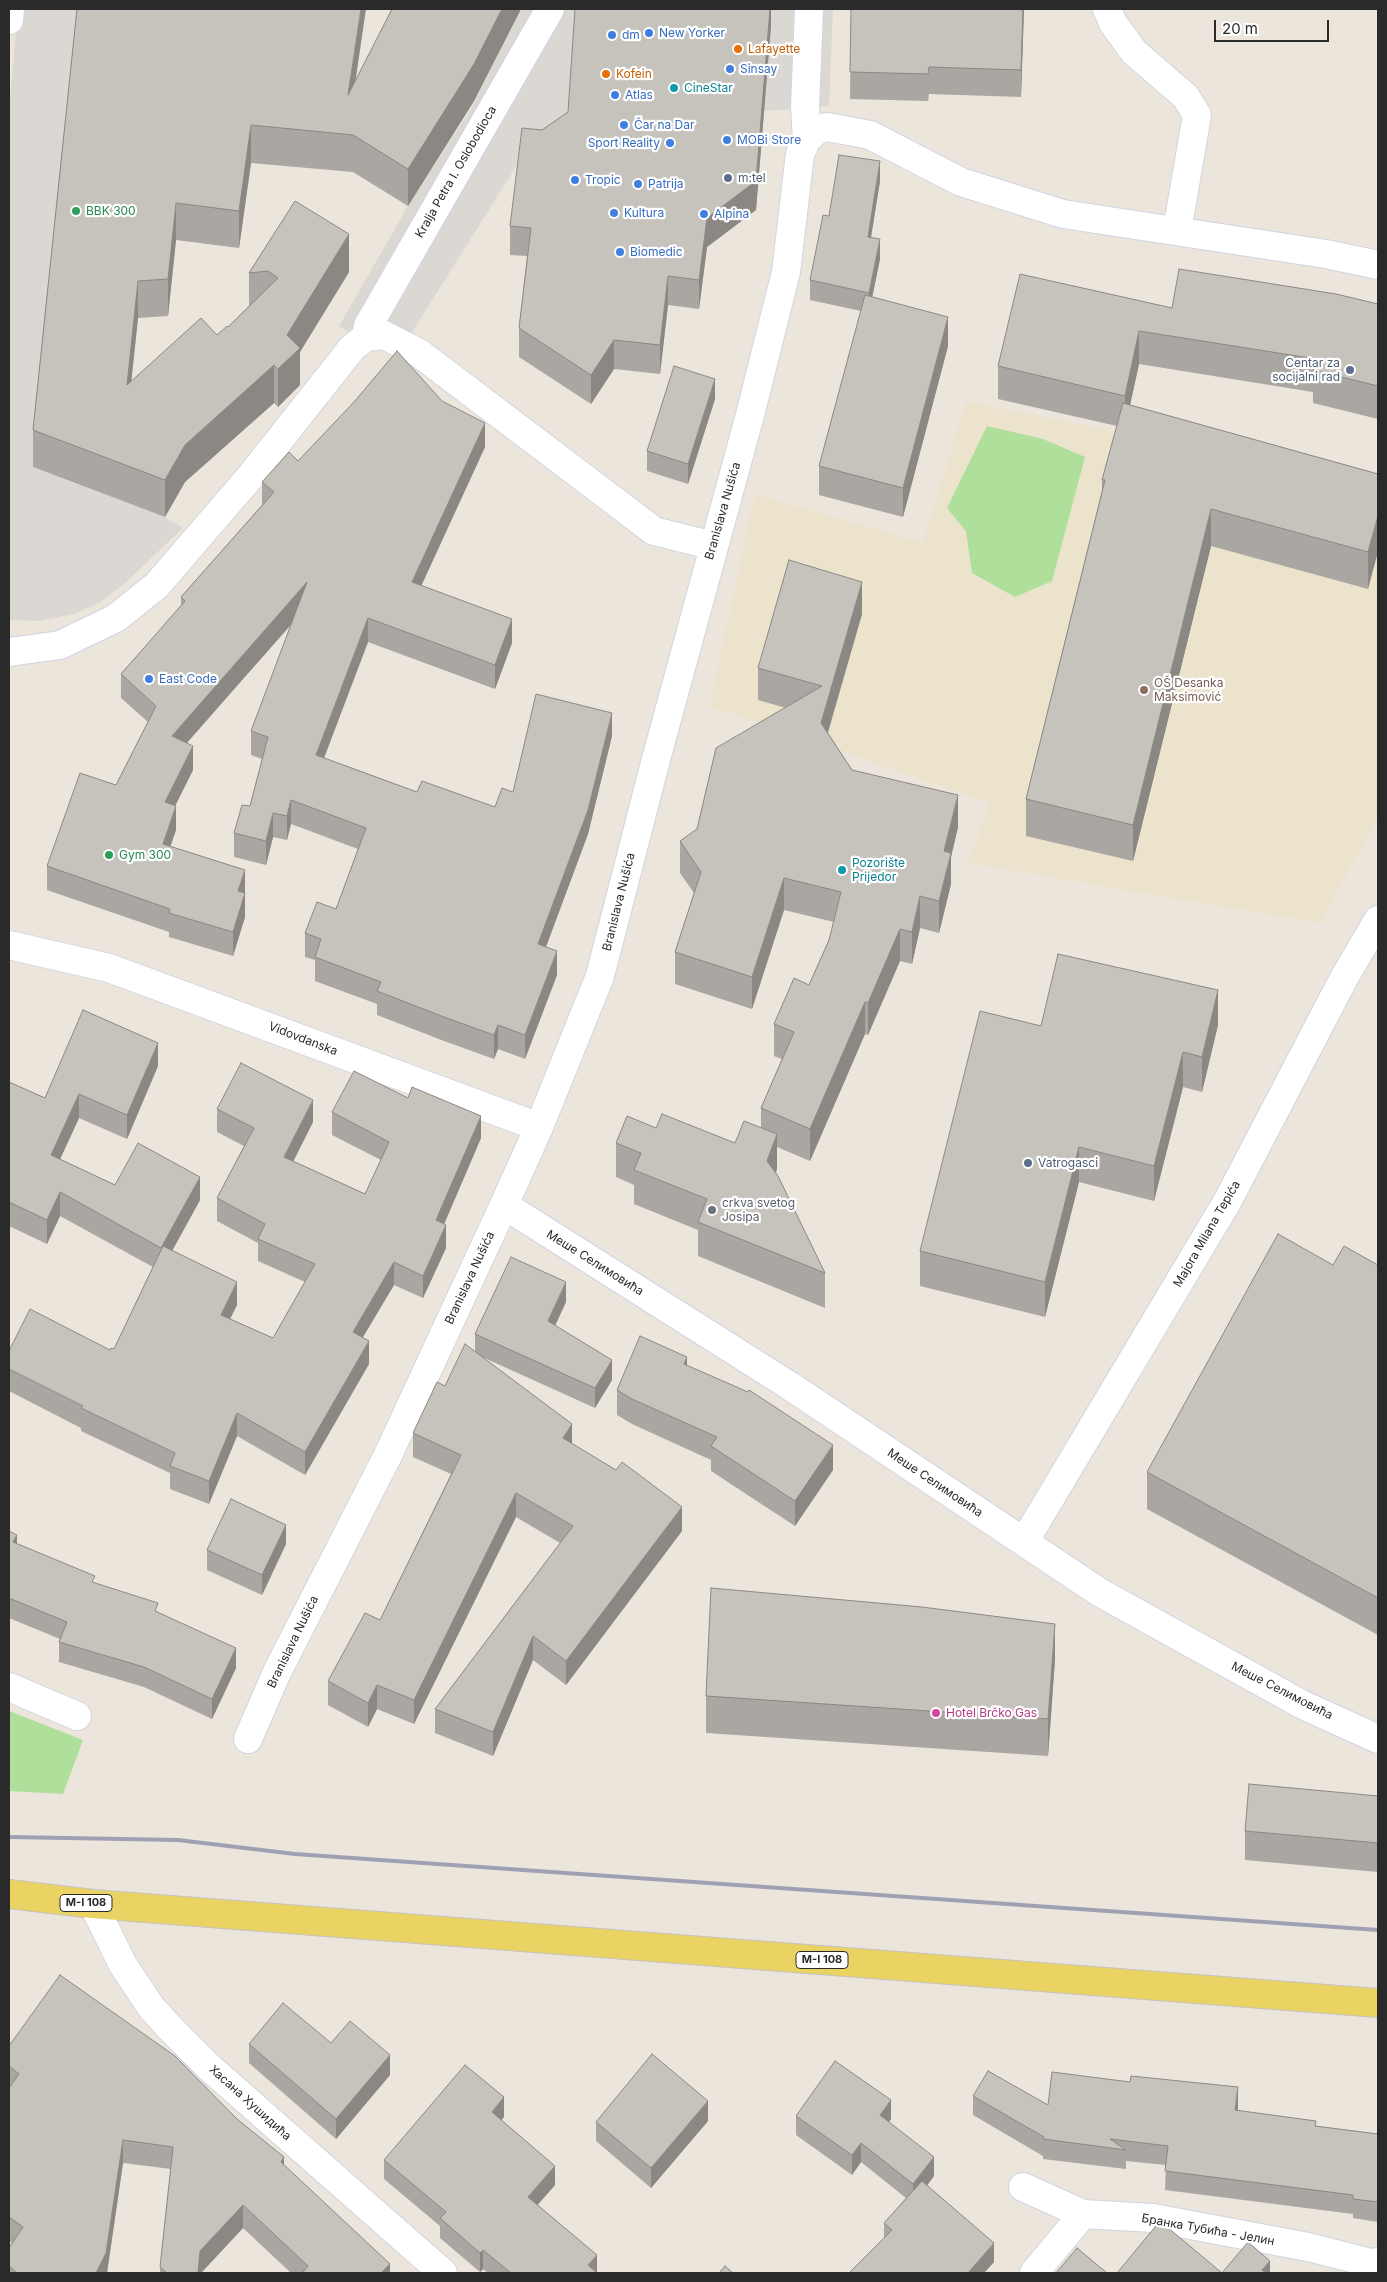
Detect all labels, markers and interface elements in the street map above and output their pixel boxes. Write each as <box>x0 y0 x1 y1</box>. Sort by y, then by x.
scale bar <box>1217 10 1332 42</box>
text: 20 m <box>1222 19 1258 38</box>
place label: New Yorker <box>659 26 725 40</box>
marker: New Yorker <box>643 27 655 39</box>
place label: dm <box>622 28 640 42</box>
marker: dm <box>606 29 618 41</box>
place label: Lafayette <box>748 42 800 56</box>
marker: Lafayette <box>732 43 744 55</box>
place label: Sinsay <box>740 62 777 76</box>
marker: Sinsay <box>724 63 736 75</box>
place label: Kofein <box>616 67 652 81</box>
marker: Kofein <box>600 68 612 80</box>
place label: CineStar <box>684 81 733 95</box>
marker: CineStar <box>668 82 680 94</box>
place label: Atlas <box>625 88 653 102</box>
marker: Atlas <box>609 89 621 101</box>
street label: Kralja Petra I. Oslobodioca <box>412 104 500 240</box>
place label: Čar na Dar <box>634 118 695 132</box>
marker: Čar na Dar <box>618 119 630 131</box>
place label: MOBi Store <box>737 133 801 147</box>
marker: MOBi Store <box>721 134 733 146</box>
place label: Sport Reality <box>588 136 660 150</box>
marker: Sport Reality <box>664 137 676 149</box>
place label: m:tel <box>738 171 766 185</box>
marker: m:tel <box>722 172 734 184</box>
place label: Tropic <box>585 173 621 187</box>
marker: Tropic <box>569 174 581 186</box>
place label: Patrija <box>648 177 684 191</box>
marker: Patrija <box>632 178 644 190</box>
place label: BBK 300 <box>86 204 136 218</box>
marker: BBK 300 <box>70 205 82 217</box>
place label: Kultura <box>624 206 664 220</box>
marker: Kultura <box>608 207 620 219</box>
place label: Alpina <box>714 207 749 221</box>
marker: Alpina <box>698 208 710 220</box>
place label: Biomedic <box>630 245 683 259</box>
marker: Biomedic <box>614 246 626 258</box>
place label: Centar za socijalni rad <box>1272 356 1340 384</box>
marker: Centar za socijalni rad <box>1344 364 1356 376</box>
street label: Branislava Nušića <box>702 461 744 561</box>
place label: East Code <box>159 672 217 686</box>
marker: East Code <box>143 673 155 685</box>
place label: OŠ Desanka Maksimović <box>1154 676 1223 704</box>
marker: OŠ Desanka Maksimović <box>1138 684 1150 696</box>
place label: Gym 300 <box>119 848 171 862</box>
marker: Gym 300 <box>103 849 115 861</box>
street label: Branislava Nušića <box>600 851 638 953</box>
place label: Pozorište Prijedor <box>852 856 905 884</box>
marker: Pozorište Prijedor <box>836 864 848 876</box>
street label: Vidovdanska <box>266 1019 340 1059</box>
place label: Vatrogasci <box>1038 1156 1098 1170</box>
marker: Vatrogasci <box>1022 1157 1034 1169</box>
street label: Majora Milana Tepića <box>1171 1178 1243 1290</box>
place label: crkva svetog Josipa <box>722 1196 795 1224</box>
marker: crkva svetog Josipa <box>706 1204 718 1216</box>
street label: Меше Селимовића <box>544 1227 646 1299</box>
street label: Branislava Nušića <box>442 1229 498 1327</box>
street label: Меше Селимовића <box>885 1446 985 1520</box>
street label: Branislava Nušića <box>264 1594 322 1690</box>
street label: Меше Селимовића <box>1229 1659 1335 1723</box>
place label: Hotel Brčko Gas <box>946 1706 1037 1720</box>
marker: Hotel Brčko Gas <box>930 1707 942 1719</box>
road number: M-I 108 <box>60 1895 112 1912</box>
road number: M-I 108 <box>796 1952 848 1968</box>
street label: Хасана Хушидића <box>206 2062 294 2144</box>
street label: Бранка Тубића - Јелин <box>1140 2211 1276 2249</box>

